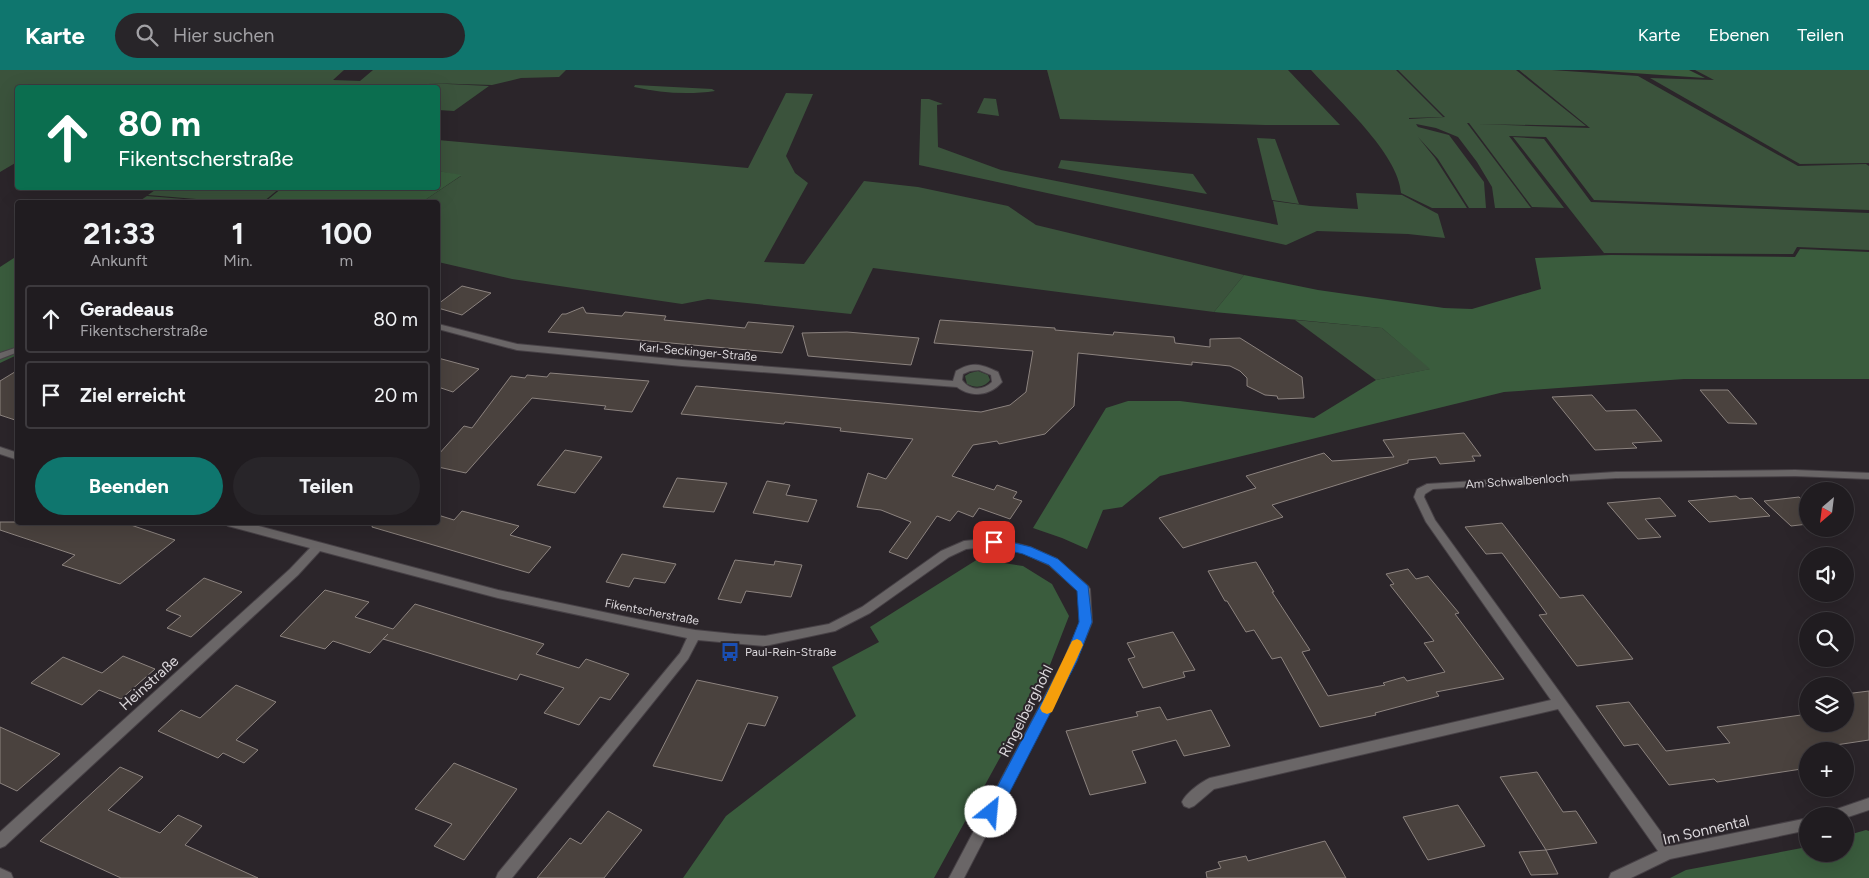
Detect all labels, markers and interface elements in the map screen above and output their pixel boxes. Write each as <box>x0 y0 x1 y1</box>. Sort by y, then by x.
search box <box>115 13 465 58</box>
text: Karte <box>25 21 85 50</box>
icon: search <box>133 21 161 49</box>
text: Hier suchen <box>173 24 274 47</box>
text: Karte <box>1638 24 1680 46</box>
text: Ebenen <box>1708 24 1769 46</box>
text: Teilen <box>1797 24 1844 46</box>
text: 80 m <box>118 103 201 145</box>
icon: ahead <box>35 105 100 170</box>
text: Fikentscherstraße <box>118 145 294 172</box>
text: 21:33 <box>83 215 155 252</box>
text: 1 <box>232 215 244 252</box>
text: 100 <box>321 215 372 252</box>
text: Ankunft <box>90 251 148 270</box>
text: Min. <box>223 251 253 270</box>
text: m <box>340 251 353 270</box>
text: Geradeaus <box>80 298 174 321</box>
icon: ahead <box>37 305 65 333</box>
text: 80 m <box>373 308 418 331</box>
text: Fikentscherstraße <box>80 321 208 340</box>
street label: Karl-Seckinger-Straße <box>638 340 758 364</box>
icon: arrive <box>37 381 65 409</box>
text: Ziel erreicht <box>80 384 186 407</box>
text: 20 m <box>374 384 418 407</box>
button: Beenden <box>35 457 223 515</box>
button: Teilen <box>233 457 420 515</box>
street label: Am Schwalbenloch <box>1465 470 1569 492</box>
north arrow <box>1799 482 1854 538</box>
map controls <box>1799 482 1854 862</box>
pin <box>973 521 1015 563</box>
icon: arrive <box>980 528 1008 556</box>
button: sound <box>1799 547 1854 602</box>
street label: Fikentscherstraße <box>604 596 701 628</box>
button: search <box>1799 612 1854 667</box>
bus stop icon: Paul-Rein-Straße <box>719 641 741 663</box>
place label: Paul-Rein-Straße <box>745 645 837 659</box>
street label: Heinstraße <box>116 652 182 714</box>
street label: Ringelberghohl <box>995 662 1057 760</box>
button: layers <box>1799 677 1854 732</box>
button: + <box>1799 742 1854 797</box>
position arrow <box>964 785 1016 837</box>
button: − <box>1799 807 1854 862</box>
street label: Im Sonnental <box>1661 811 1751 849</box>

